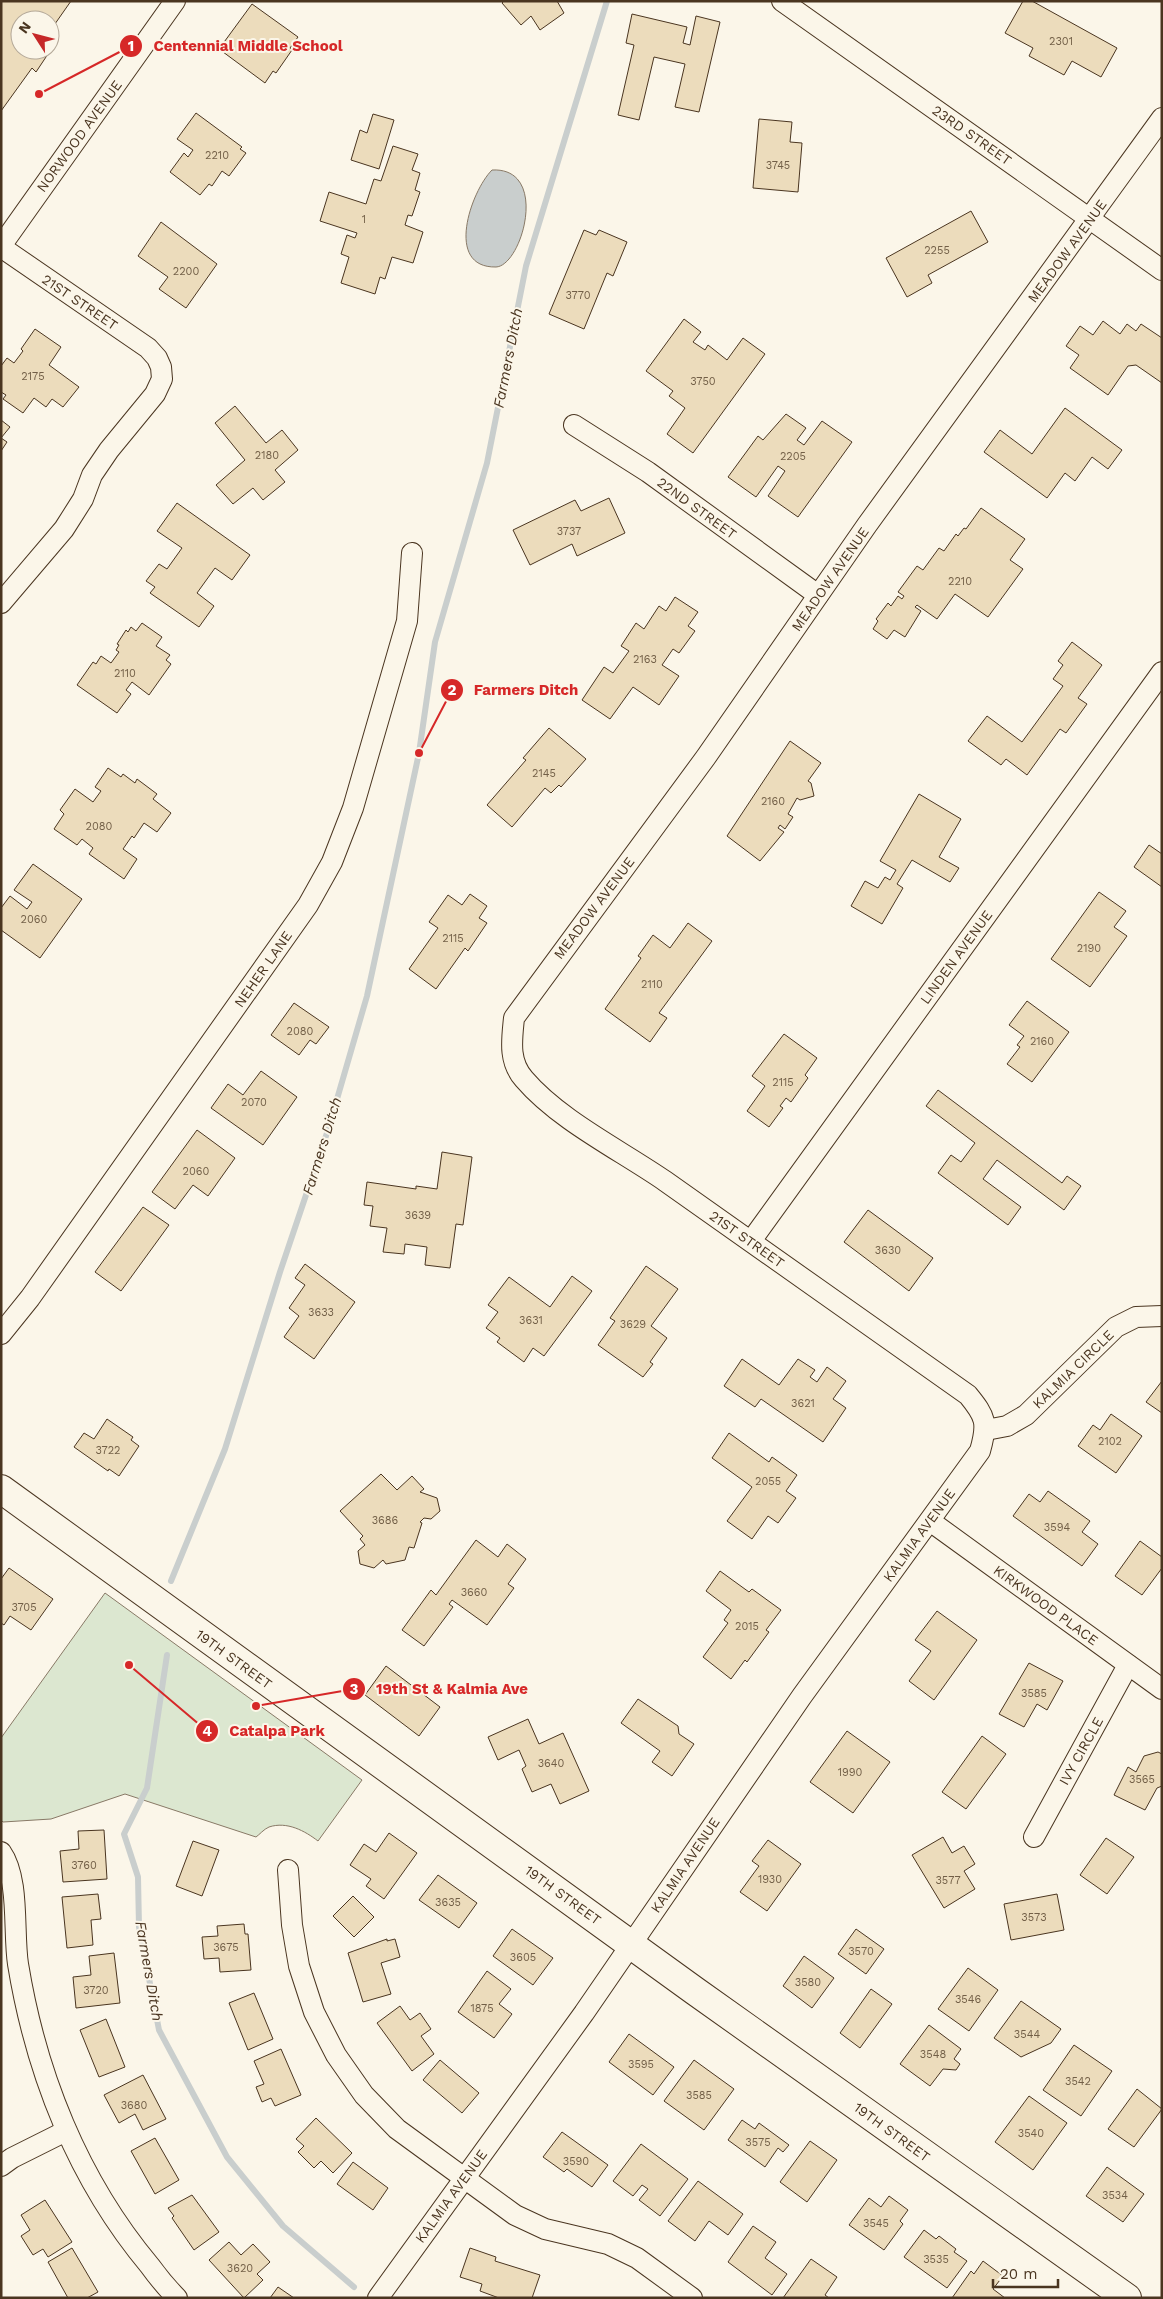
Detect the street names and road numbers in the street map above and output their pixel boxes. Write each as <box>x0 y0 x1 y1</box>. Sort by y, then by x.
street label: NORWOOD AVENUE <box>33 77 125 195</box>
street label: 23RD STREET <box>929 102 1015 169</box>
street label: MEADOW AVENUE <box>1024 196 1110 306</box>
street label: 21ST STREET <box>39 271 121 333</box>
street label: 22ND STREET <box>654 474 740 542</box>
street label: MEADOW AVENUE <box>788 524 872 634</box>
street label: MEADOW AVENUE <box>550 854 638 962</box>
street label: LINDEN AVENUE <box>917 907 995 1007</box>
street label: NEHER LANE <box>231 928 295 1010</box>
street label: 21ST STREET <box>707 1207 788 1271</box>
street label: KALMIA CIRCLE <box>1029 1326 1117 1412</box>
street label: KALMIA AVENUE <box>880 1485 958 1585</box>
street label: KIRKWOOD PLACE <box>991 1562 1101 1648</box>
street label: 19TH STREET <box>193 1626 276 1692</box>
street label: IVY CIRCLE <box>1056 1714 1106 1788</box>
street label: KALMIA AVENUE <box>647 1814 723 1916</box>
street label: 19TH STREET <box>522 1862 605 1928</box>
street label: 19TH STREET <box>851 2099 934 2165</box>
street label: KALMIA AVENUE <box>412 2146 490 2246</box>

